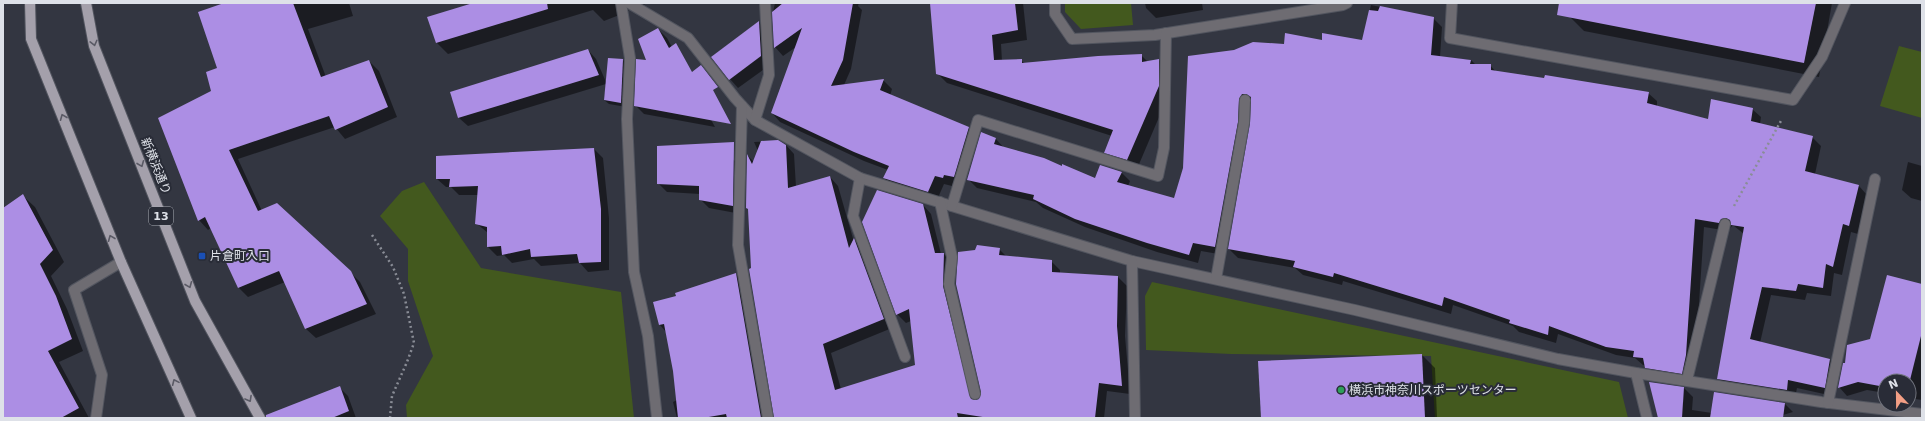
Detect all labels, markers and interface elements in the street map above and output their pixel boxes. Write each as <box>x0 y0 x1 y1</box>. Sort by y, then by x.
one-way arrow <box>89 39 97 46</box>
one-way arrow <box>59 114 67 121</box>
street label: 新横浜通り <box>138 136 174 196</box>
one-way arrow <box>136 160 144 167</box>
road number: 13 <box>149 207 173 225</box>
one-way arrow <box>108 234 116 241</box>
place label: 片倉町入口 <box>210 249 270 263</box>
marker: 片倉町入口 <box>197 251 207 261</box>
one-way arrow <box>184 281 192 288</box>
north arrow <box>1877 373 1917 413</box>
text: N <box>1887 376 1900 392</box>
one-way arrow <box>172 379 180 387</box>
place label: 横浜市神奈川スポーツセンター <box>1349 383 1517 397</box>
marker: 横浜市神奈川スポーツセンター <box>1336 385 1346 395</box>
one-way arrow <box>245 395 252 403</box>

